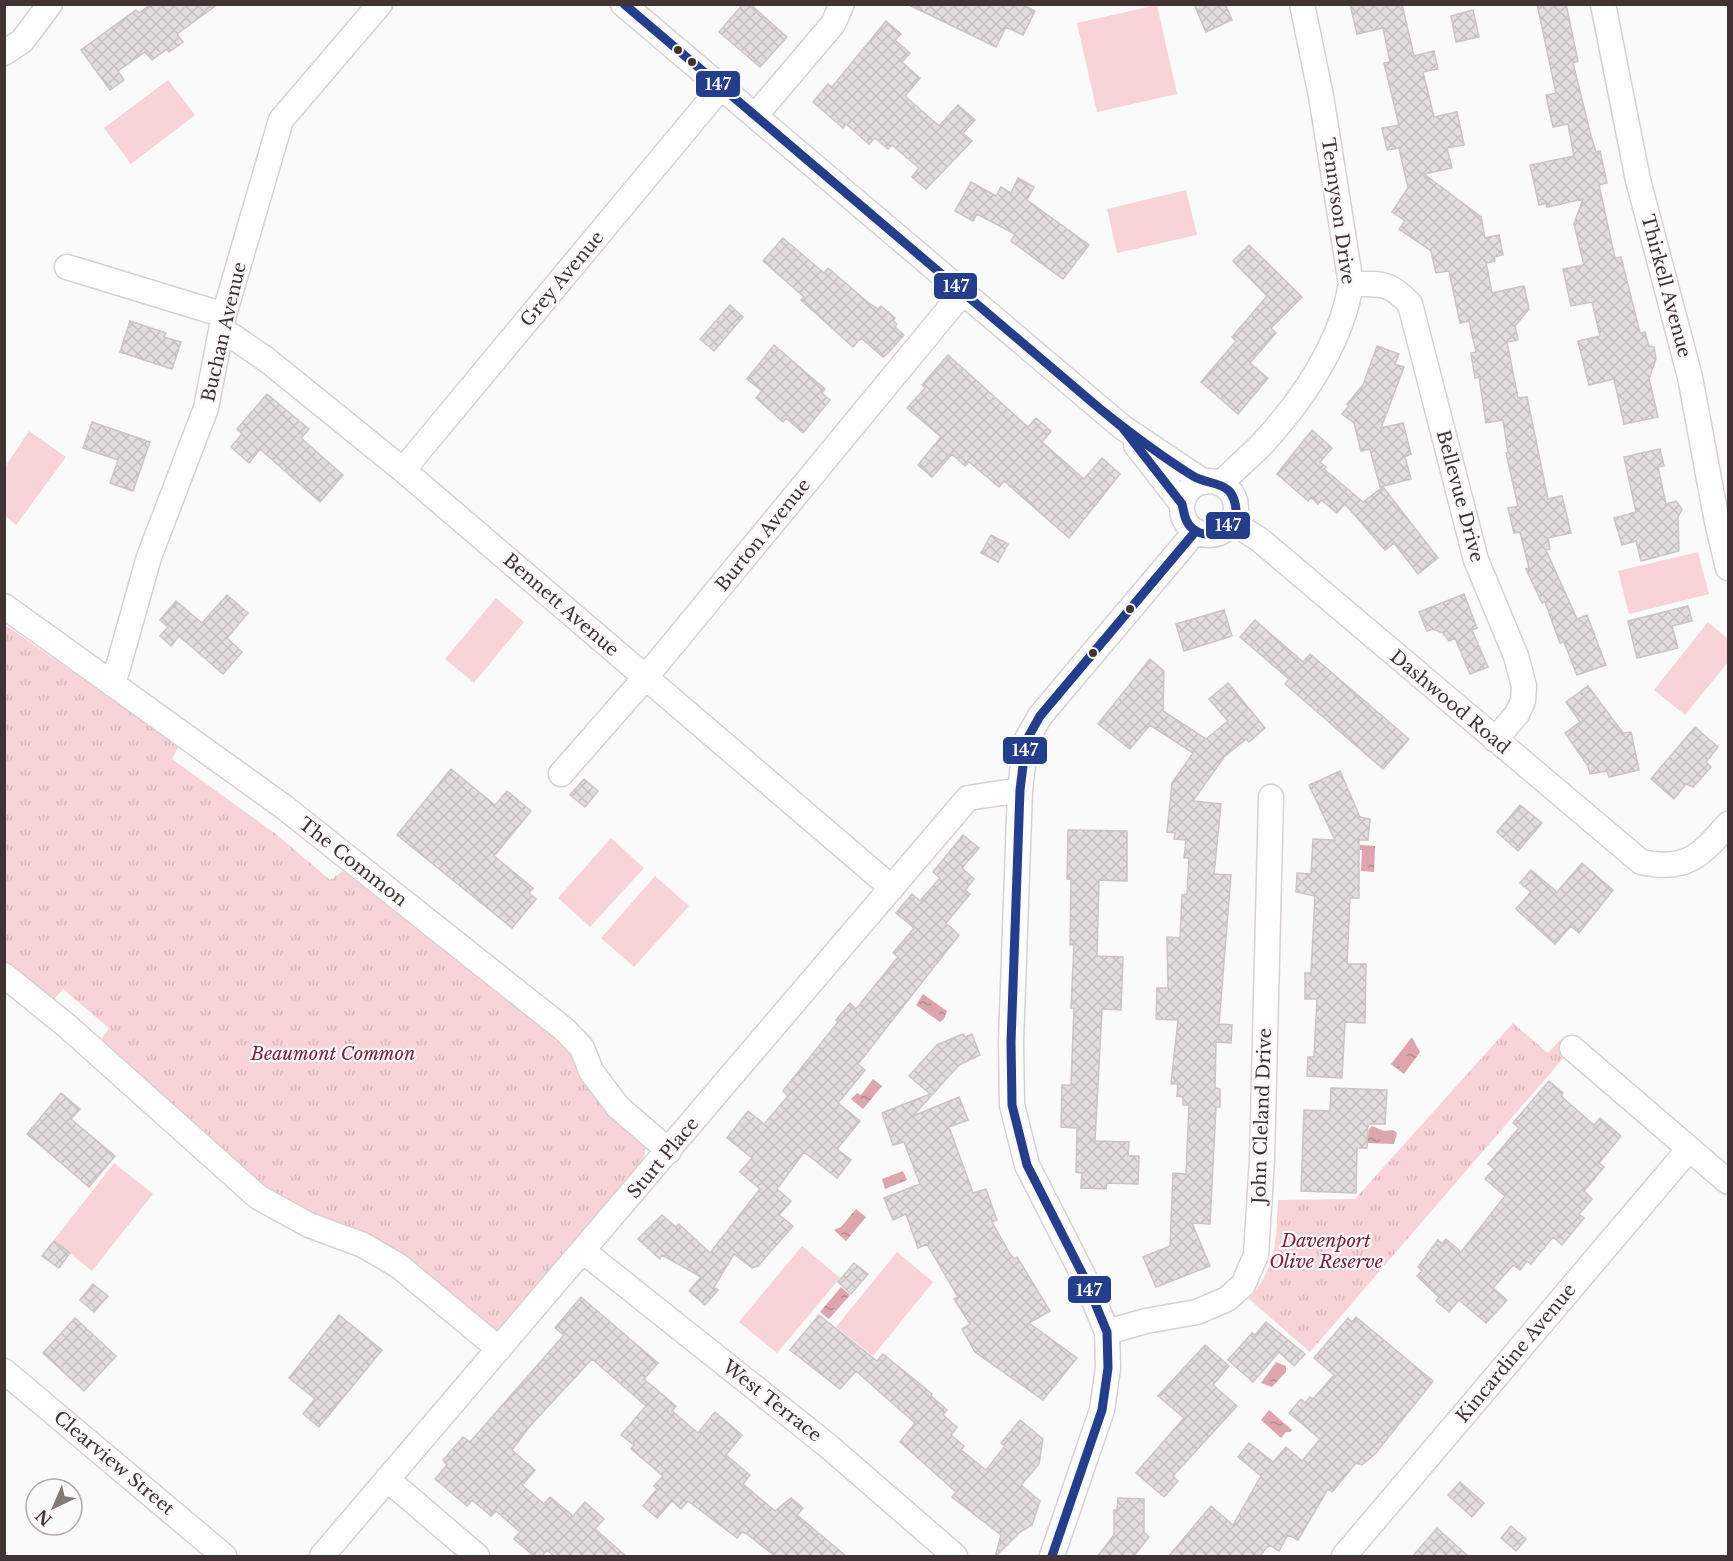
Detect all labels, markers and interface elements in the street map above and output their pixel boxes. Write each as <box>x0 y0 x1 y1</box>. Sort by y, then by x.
unlabelled marker <box>672 44 684 56</box>
unlabelled marker <box>686 56 698 68</box>
line badge: 147 <box>695 70 741 98</box>
text: 147 <box>705 74 732 94</box>
street label: Tennyson Drive <box>1317 136 1359 286</box>
street label: Thirkell Avenue <box>1636 212 1696 360</box>
street label: Grey Avenue <box>516 227 608 331</box>
street label: Buchan Avenue <box>197 260 251 404</box>
line badge: 147 <box>933 272 978 300</box>
text: 147 <box>943 276 970 296</box>
street label: Bellevue Drive <box>1432 428 1488 564</box>
street label: Burton Avenue <box>711 474 815 596</box>
line badge: 147 <box>1205 511 1251 540</box>
text: 147 <box>1215 515 1242 535</box>
street label: Bennett Avenue <box>499 549 623 661</box>
unlabelled marker <box>1124 603 1136 615</box>
street label: Dashwood Road <box>1386 645 1514 759</box>
unlabelled marker <box>1087 647 1099 659</box>
line badge: 147 <box>1002 736 1048 765</box>
text: 147 <box>1012 740 1039 760</box>
street label: The Common <box>294 813 412 911</box>
street label: John Cleland Drive <box>1248 1028 1276 1206</box>
park label: Beaumont Common <box>250 1043 415 1065</box>
street label: Sturt Place <box>623 1113 703 1203</box>
park label: Davenport Olive Reserve <box>1269 1230 1383 1273</box>
line badge: 147 <box>1067 1275 1112 1304</box>
street label: Kincardine Avenue <box>1451 1279 1581 1427</box>
text: 147 <box>1076 1280 1103 1300</box>
street label: West Terrace <box>717 1355 826 1446</box>
street label: Clearview Street <box>49 1406 179 1520</box>
north arrow <box>24 1477 84 1537</box>
text: N <box>31 1505 56 1530</box>

